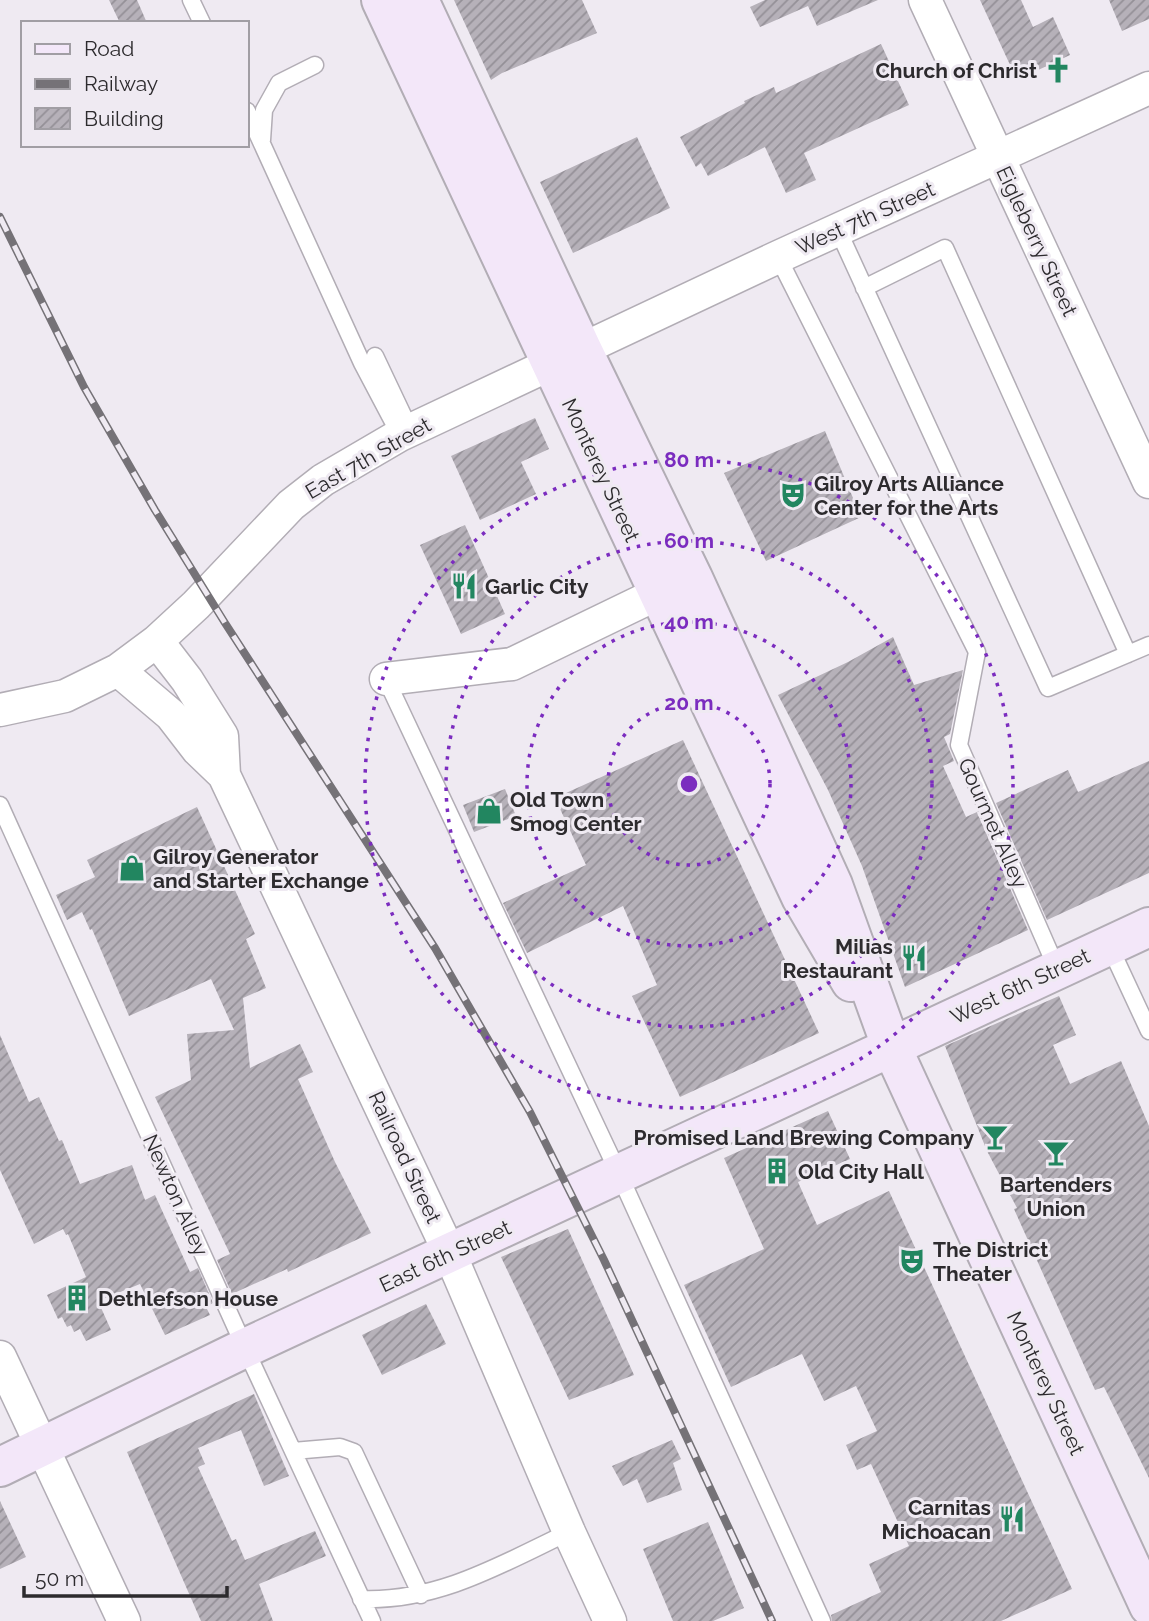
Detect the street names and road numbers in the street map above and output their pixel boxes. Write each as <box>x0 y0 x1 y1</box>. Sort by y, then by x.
street label: Eigleberry Street <box>991 162 1083 320</box>
street label: West 7th Street <box>792 176 938 260</box>
street label: Monterey Street <box>557 394 645 546</box>
street label: East 7th Street <box>301 412 435 504</box>
street label: Gourmet Alley <box>953 754 1033 892</box>
street label: West 6th Street <box>946 943 1094 1029</box>
street label: Railroad Street <box>363 1087 447 1227</box>
street label: Newton Alley <box>138 1130 214 1260</box>
street label: East 6th Street <box>375 1215 515 1297</box>
street label: Monterey Street <box>1002 1307 1090 1459</box>

